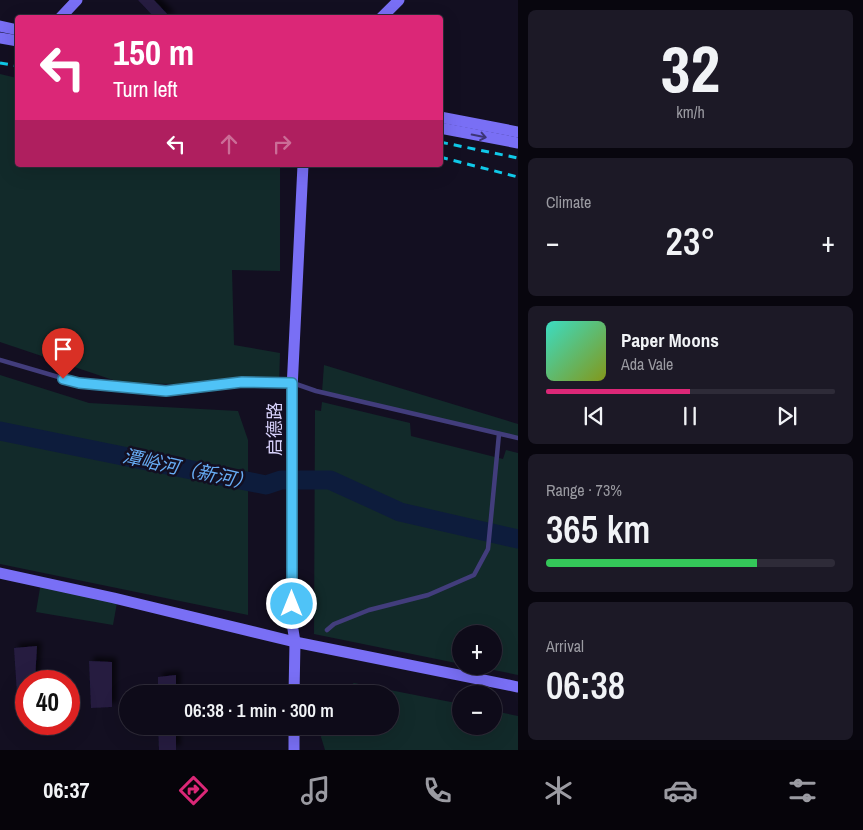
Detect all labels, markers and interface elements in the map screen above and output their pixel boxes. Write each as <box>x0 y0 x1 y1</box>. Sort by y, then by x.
text: 32 <box>661 25 720 112</box>
text: 150 m <box>113 29 194 76</box>
icon: left <box>30 35 95 100</box>
text: Turn left <box>113 74 178 104</box>
text: km/h <box>676 101 705 123</box>
icon: left <box>162 130 190 158</box>
icon: ahead <box>215 130 243 158</box>
icon: right <box>268 130 296 158</box>
one-way arrow <box>471 131 487 141</box>
text: Climate <box>546 191 591 213</box>
text: 23° <box>666 216 715 267</box>
text: − <box>546 223 559 261</box>
text: + <box>822 223 835 261</box>
text: Paper Moons <box>621 327 719 353</box>
pin <box>42 328 84 379</box>
icon: arrive <box>49 335 77 363</box>
text: Ada Vale <box>621 353 673 375</box>
street label: 启德路 <box>262 402 287 456</box>
icon: previous <box>580 402 608 430</box>
icon: pause <box>676 402 704 430</box>
icon: next <box>773 402 801 430</box>
water label: 潭峪河（新河） <box>120 442 256 496</box>
text: Range · 73% <box>546 479 622 501</box>
text: 365 km <box>546 504 650 555</box>
position arrow <box>265 577 317 629</box>
map controls <box>452 625 502 735</box>
button: + <box>452 625 502 675</box>
text: Arrival <box>546 635 584 657</box>
text: 06:38 <box>546 660 625 711</box>
speed limit sign: 40 <box>15 670 80 735</box>
button: − <box>452 685 502 735</box>
text: 06:38 · 1 min · 300 m <box>184 697 334 723</box>
icon: directions <box>176 773 211 808</box>
icon: music <box>298 773 333 808</box>
icon: phone <box>420 773 455 808</box>
icon: climate <box>541 773 576 808</box>
icon: car <box>663 773 698 808</box>
icon: filters <box>785 773 820 808</box>
text: 06:37 <box>43 775 89 805</box>

